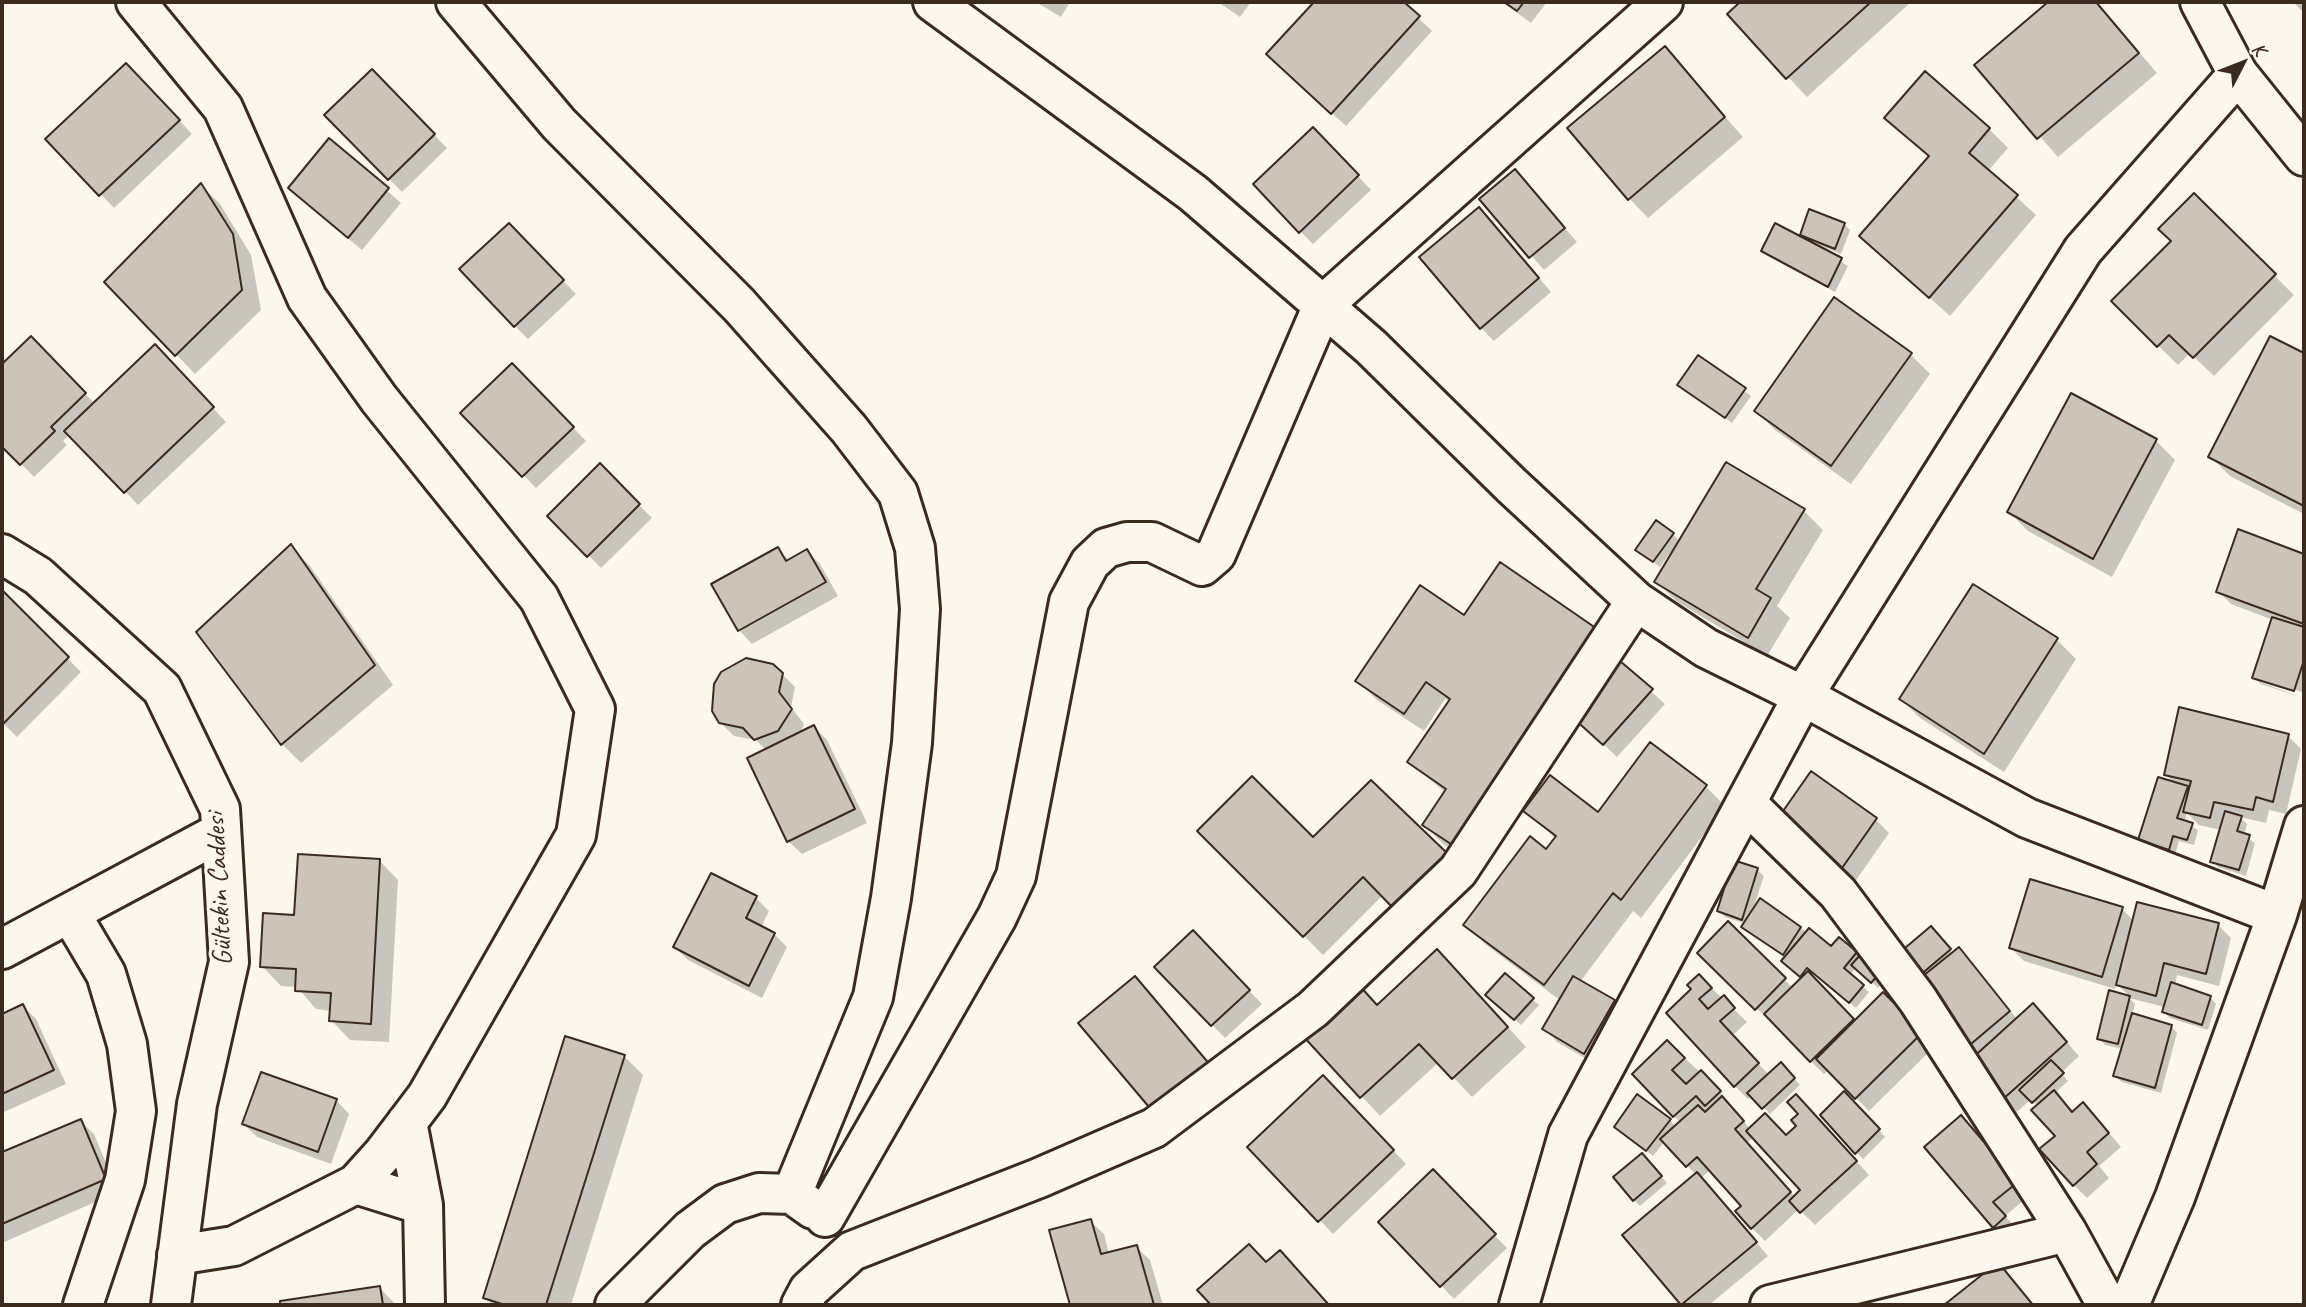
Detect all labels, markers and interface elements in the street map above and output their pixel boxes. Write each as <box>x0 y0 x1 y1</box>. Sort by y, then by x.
north arrow <box>2208 28 2278 98</box>
text: K <box>2246 37 2271 61</box>
street label: Gültekin Caddesi <box>199 812 241 966</box>

